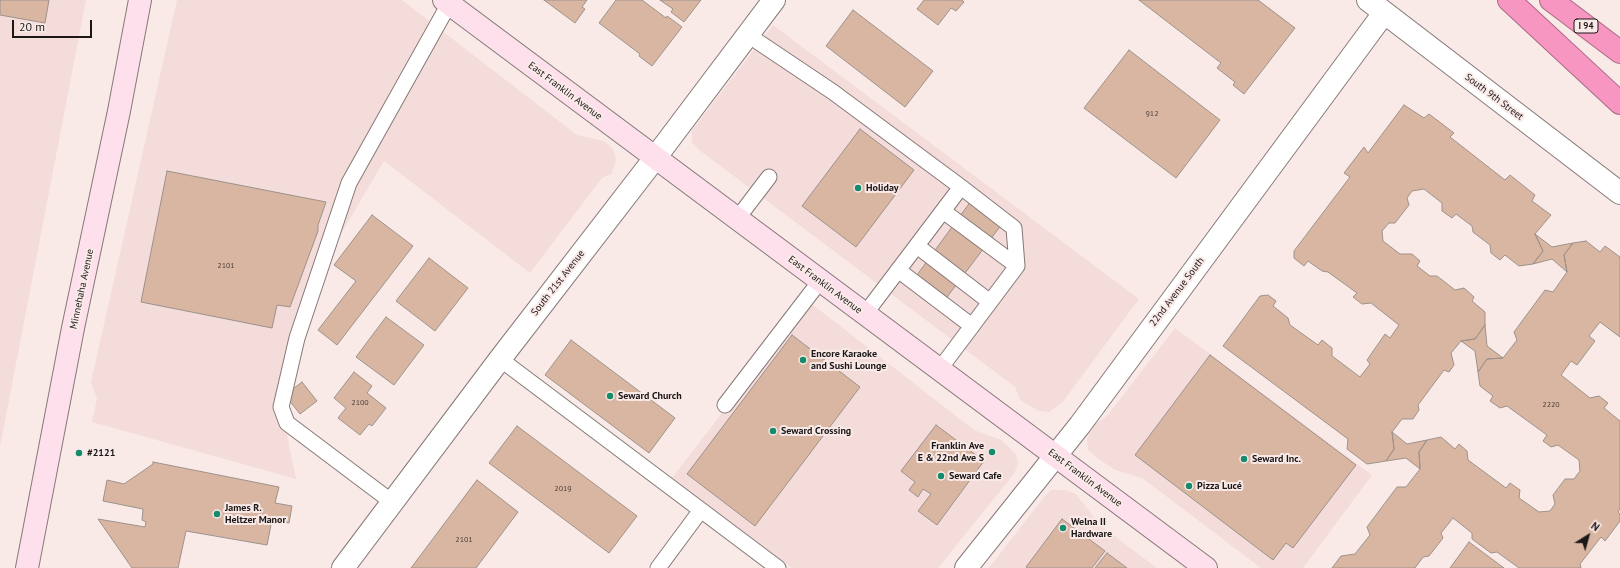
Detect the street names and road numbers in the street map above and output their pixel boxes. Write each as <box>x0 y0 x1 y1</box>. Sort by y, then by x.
road number: I 94 <box>1574 19 1598 33</box>
street label: East Franklin Avenue <box>526 59 604 123</box>
street label: South 9th Street <box>1462 71 1526 123</box>
street label: Minnehaha Avenue <box>68 248 96 330</box>
street label: South 21st Avenue <box>529 248 587 318</box>
street label: East Franklin Avenue <box>786 253 864 317</box>
street label: 22nd Avenue South <box>1147 255 1207 329</box>
street label: East Franklin Avenue <box>1046 446 1124 510</box>

